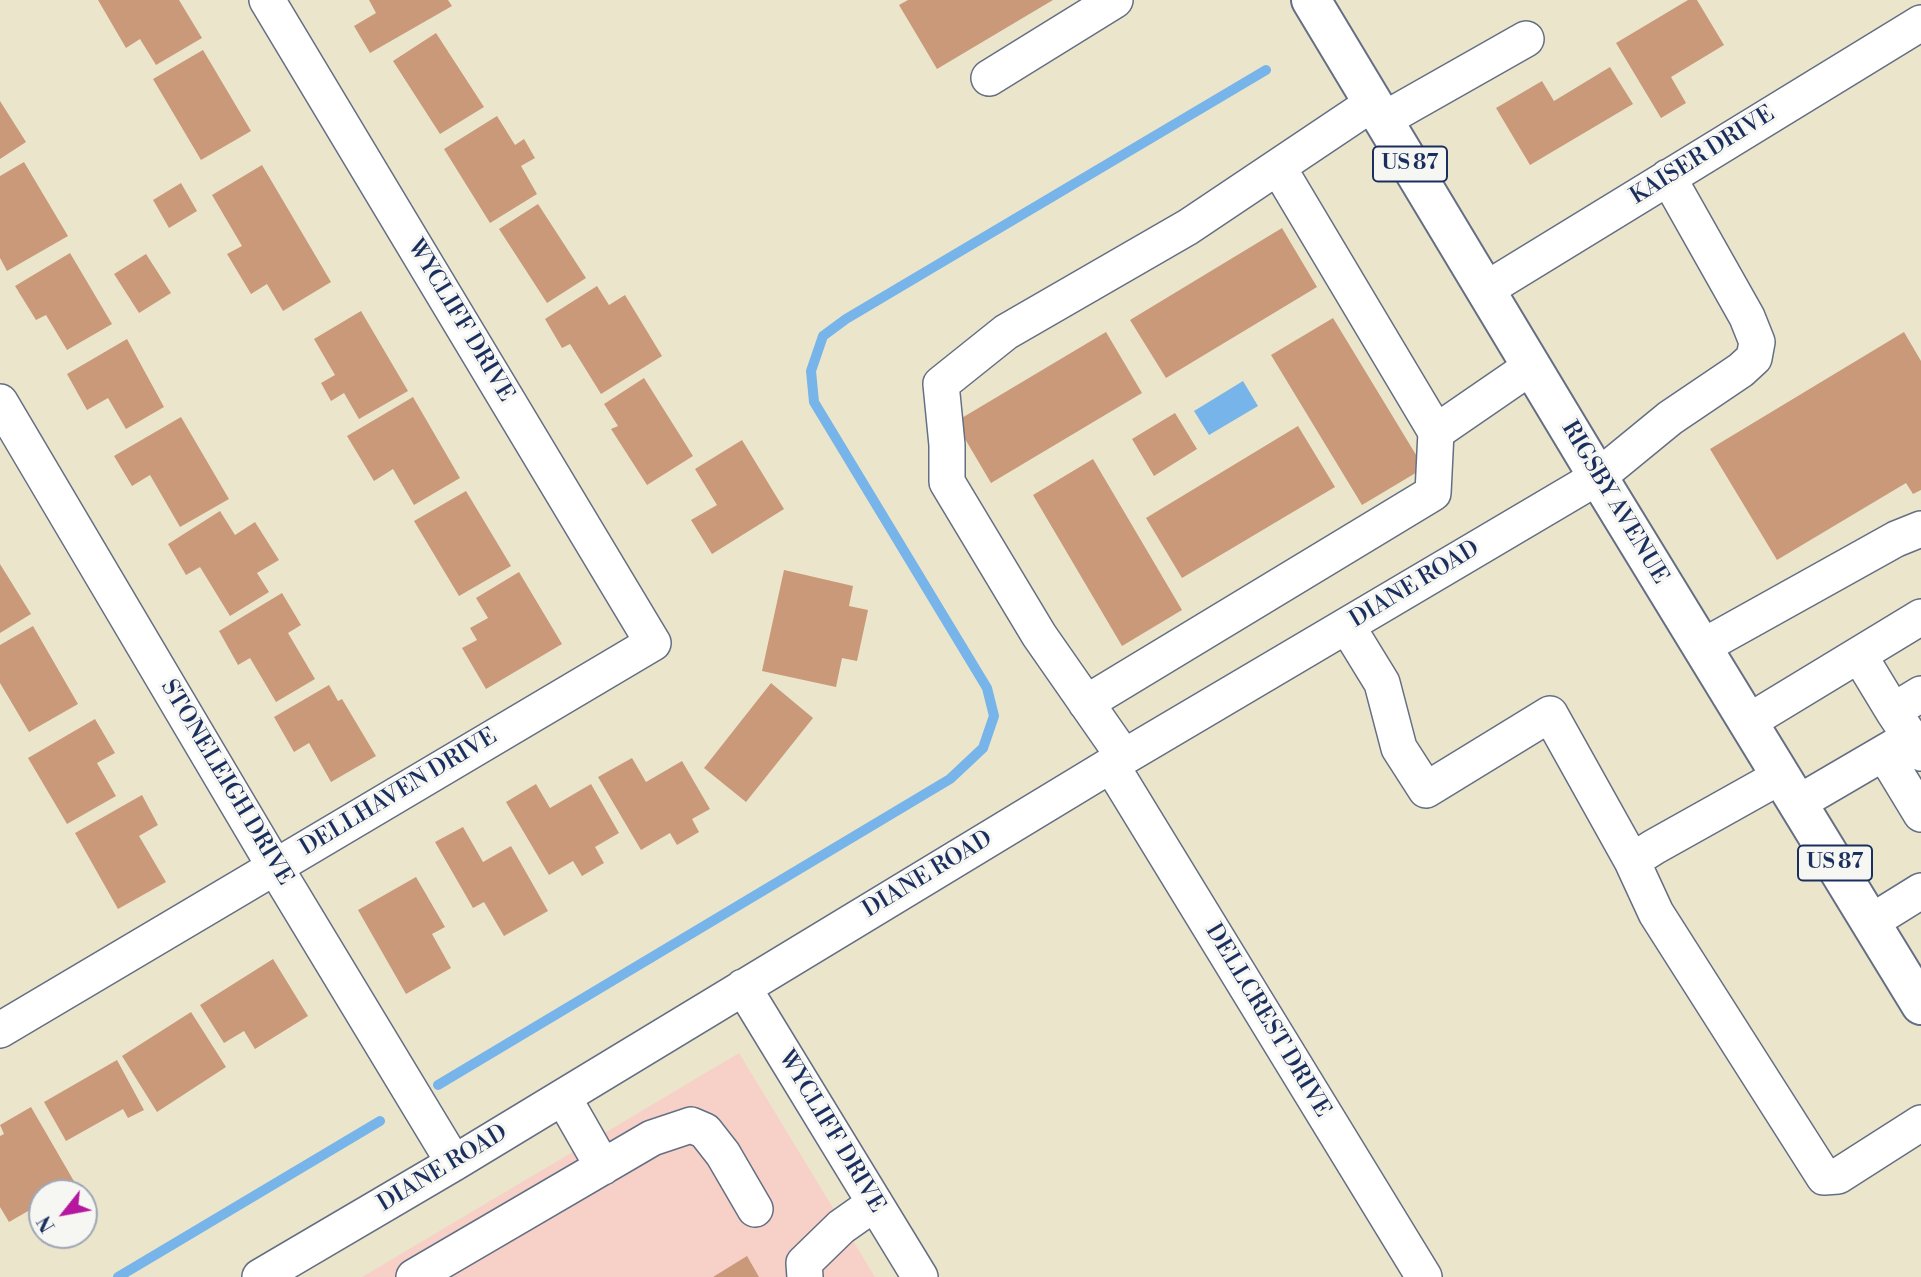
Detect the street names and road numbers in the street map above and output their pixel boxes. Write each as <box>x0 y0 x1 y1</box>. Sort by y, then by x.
street label: KAISER DRIVE <box>1626 101 1780 211</box>
road number: US 87 <box>1373 146 1447 182</box>
street label: WYCLIFF DRIVE <box>401 235 519 407</box>
street label: RIGSBY AVENUE <box>1555 417 1673 589</box>
street label: DIANE ROAD <box>1345 536 1485 634</box>
street label: STONELEIGH DRIVE <box>154 675 298 891</box>
street label: DELLHAVEN DRIVE <box>296 723 502 863</box>
street label: DIANE ROAD <box>858 826 998 924</box>
road number: US 87 <box>1798 846 1872 880</box>
street label: DELLCREST DRIVE <box>1198 919 1336 1123</box>
street label: WYCLIFF DRIVE <box>772 1046 890 1218</box>
street label: DIANE ROAD <box>373 1120 513 1218</box>

